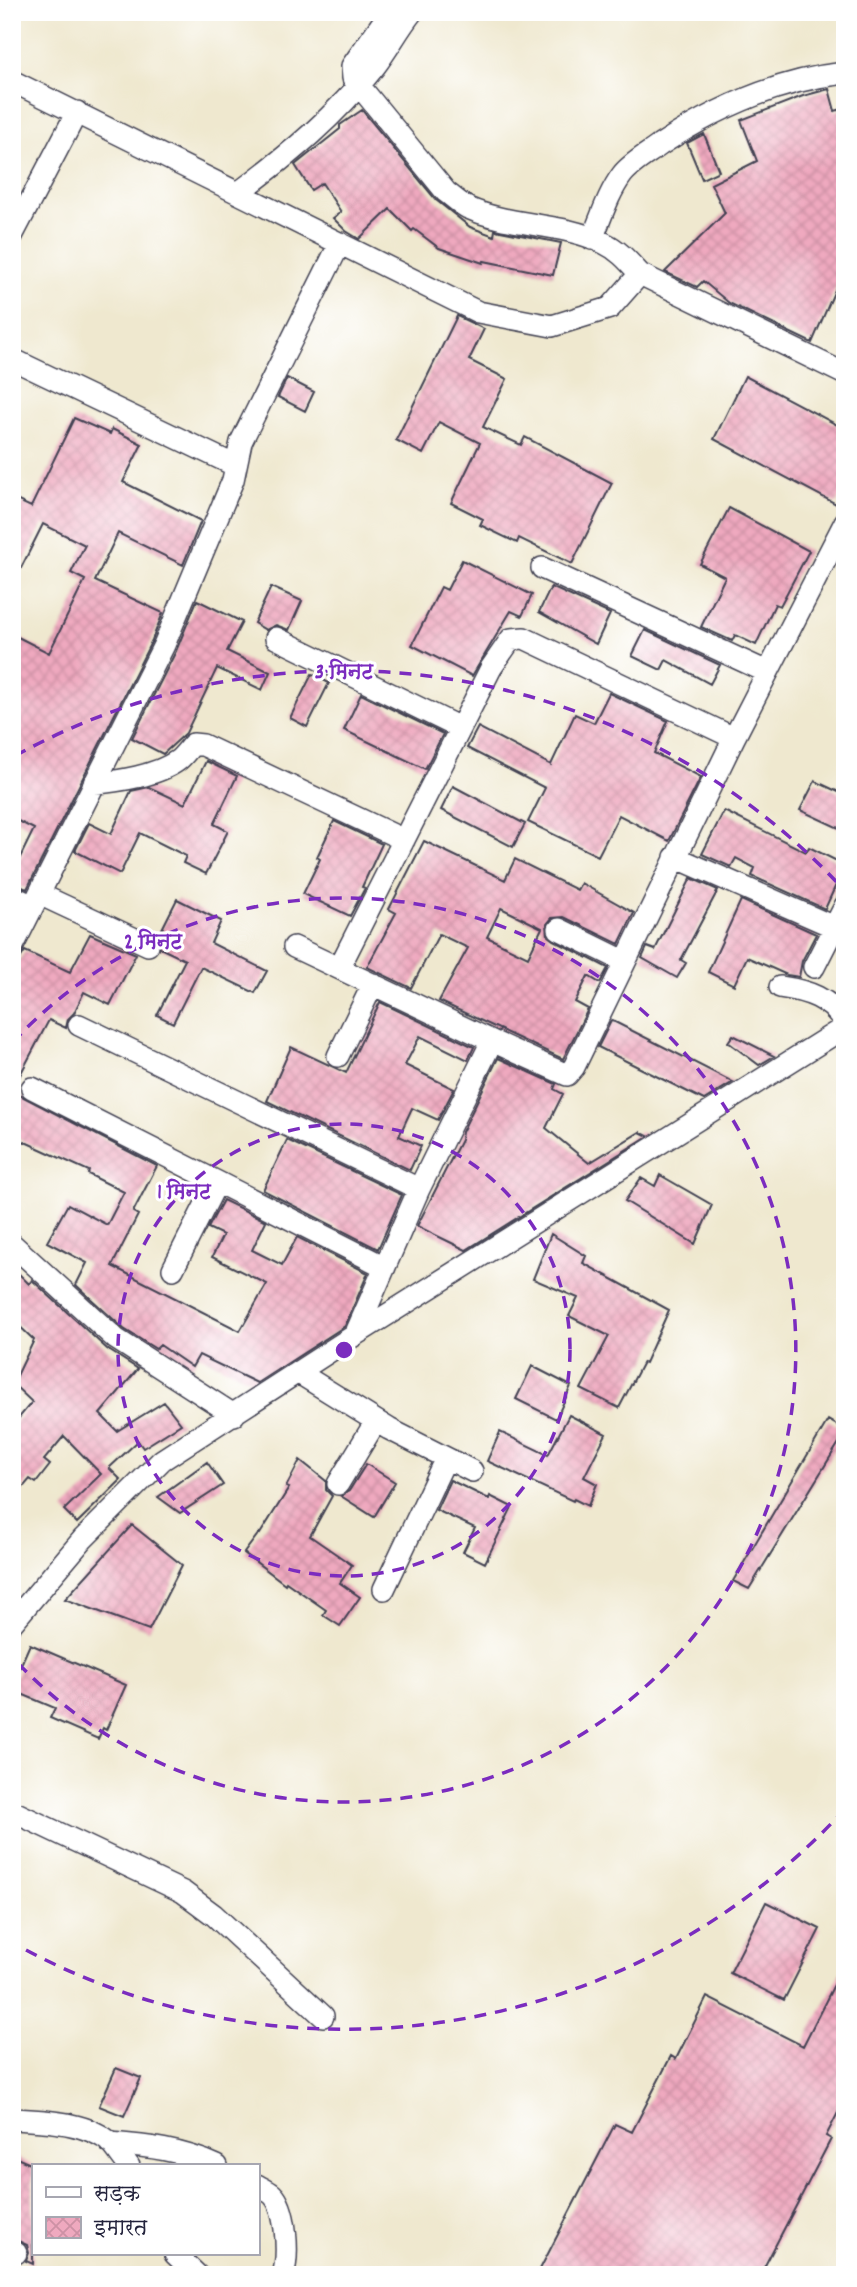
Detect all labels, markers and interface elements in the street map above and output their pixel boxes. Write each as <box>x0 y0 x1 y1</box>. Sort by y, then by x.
text: 3 मिनट <box>315 658 375 689</box>
text: 2 मिनट <box>124 928 183 959</box>
text: 1 मिनट <box>157 1178 212 1209</box>
centre of rings <box>332 1338 356 1362</box>
legend <box>32 2164 259 2256</box>
text: सड़क <box>93 2181 141 2211</box>
text: इमारत <box>93 2215 148 2245</box>

